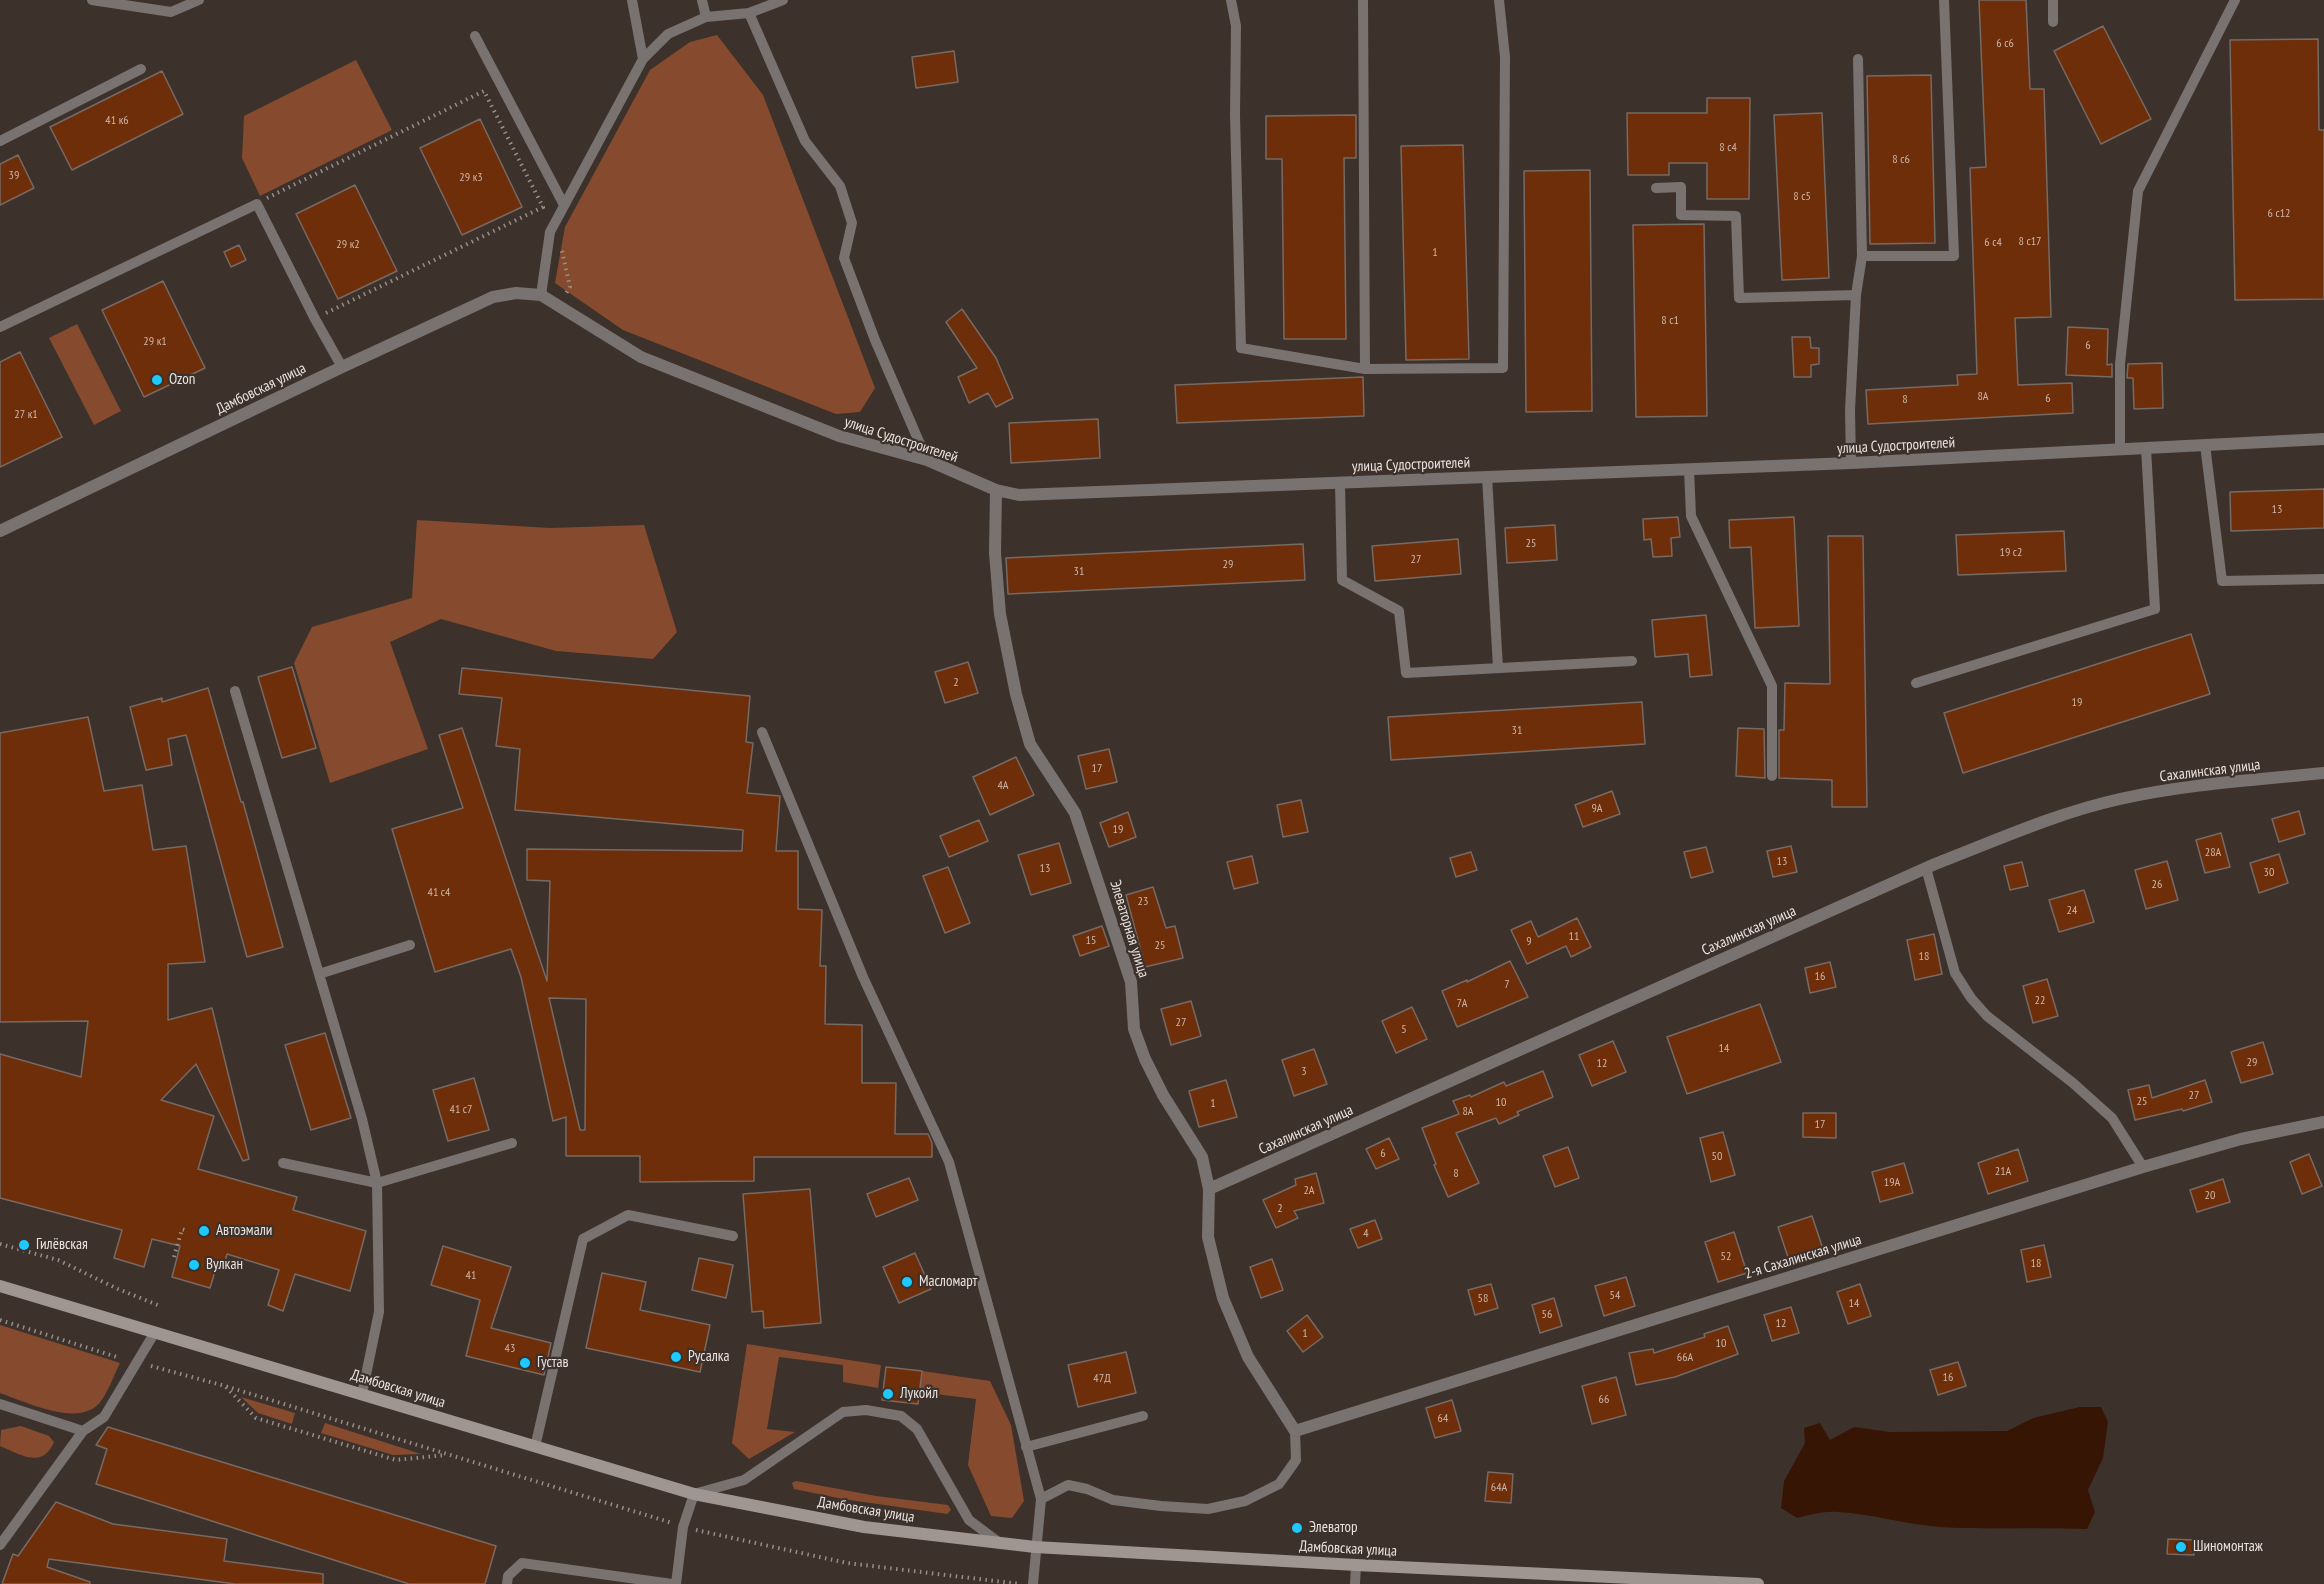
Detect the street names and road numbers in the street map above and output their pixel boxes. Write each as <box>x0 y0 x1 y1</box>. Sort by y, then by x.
street label: Дамбовская улица <box>213 359 309 419</box>
street label: улица Судостроителей <box>842 413 960 467</box>
street label: улица Судостроителей <box>1836 434 1956 458</box>
street label: улица Судостроителей <box>1352 454 1470 476</box>
street label: Сахалинская улица <box>2159 756 2261 786</box>
street label: Элеваторная улица <box>1106 878 1152 980</box>
street label: Сахалинская улица <box>1699 902 1799 960</box>
street label: Сахалинская улица <box>1256 1101 1356 1159</box>
street label: 2-я Сахалинская улица <box>1742 1231 1864 1283</box>
street label: Дамбовская улица <box>349 1366 447 1412</box>
street label: Дамбовская улица <box>816 1493 916 1527</box>
street label: Дамбовская улица <box>1299 1537 1397 1561</box>

